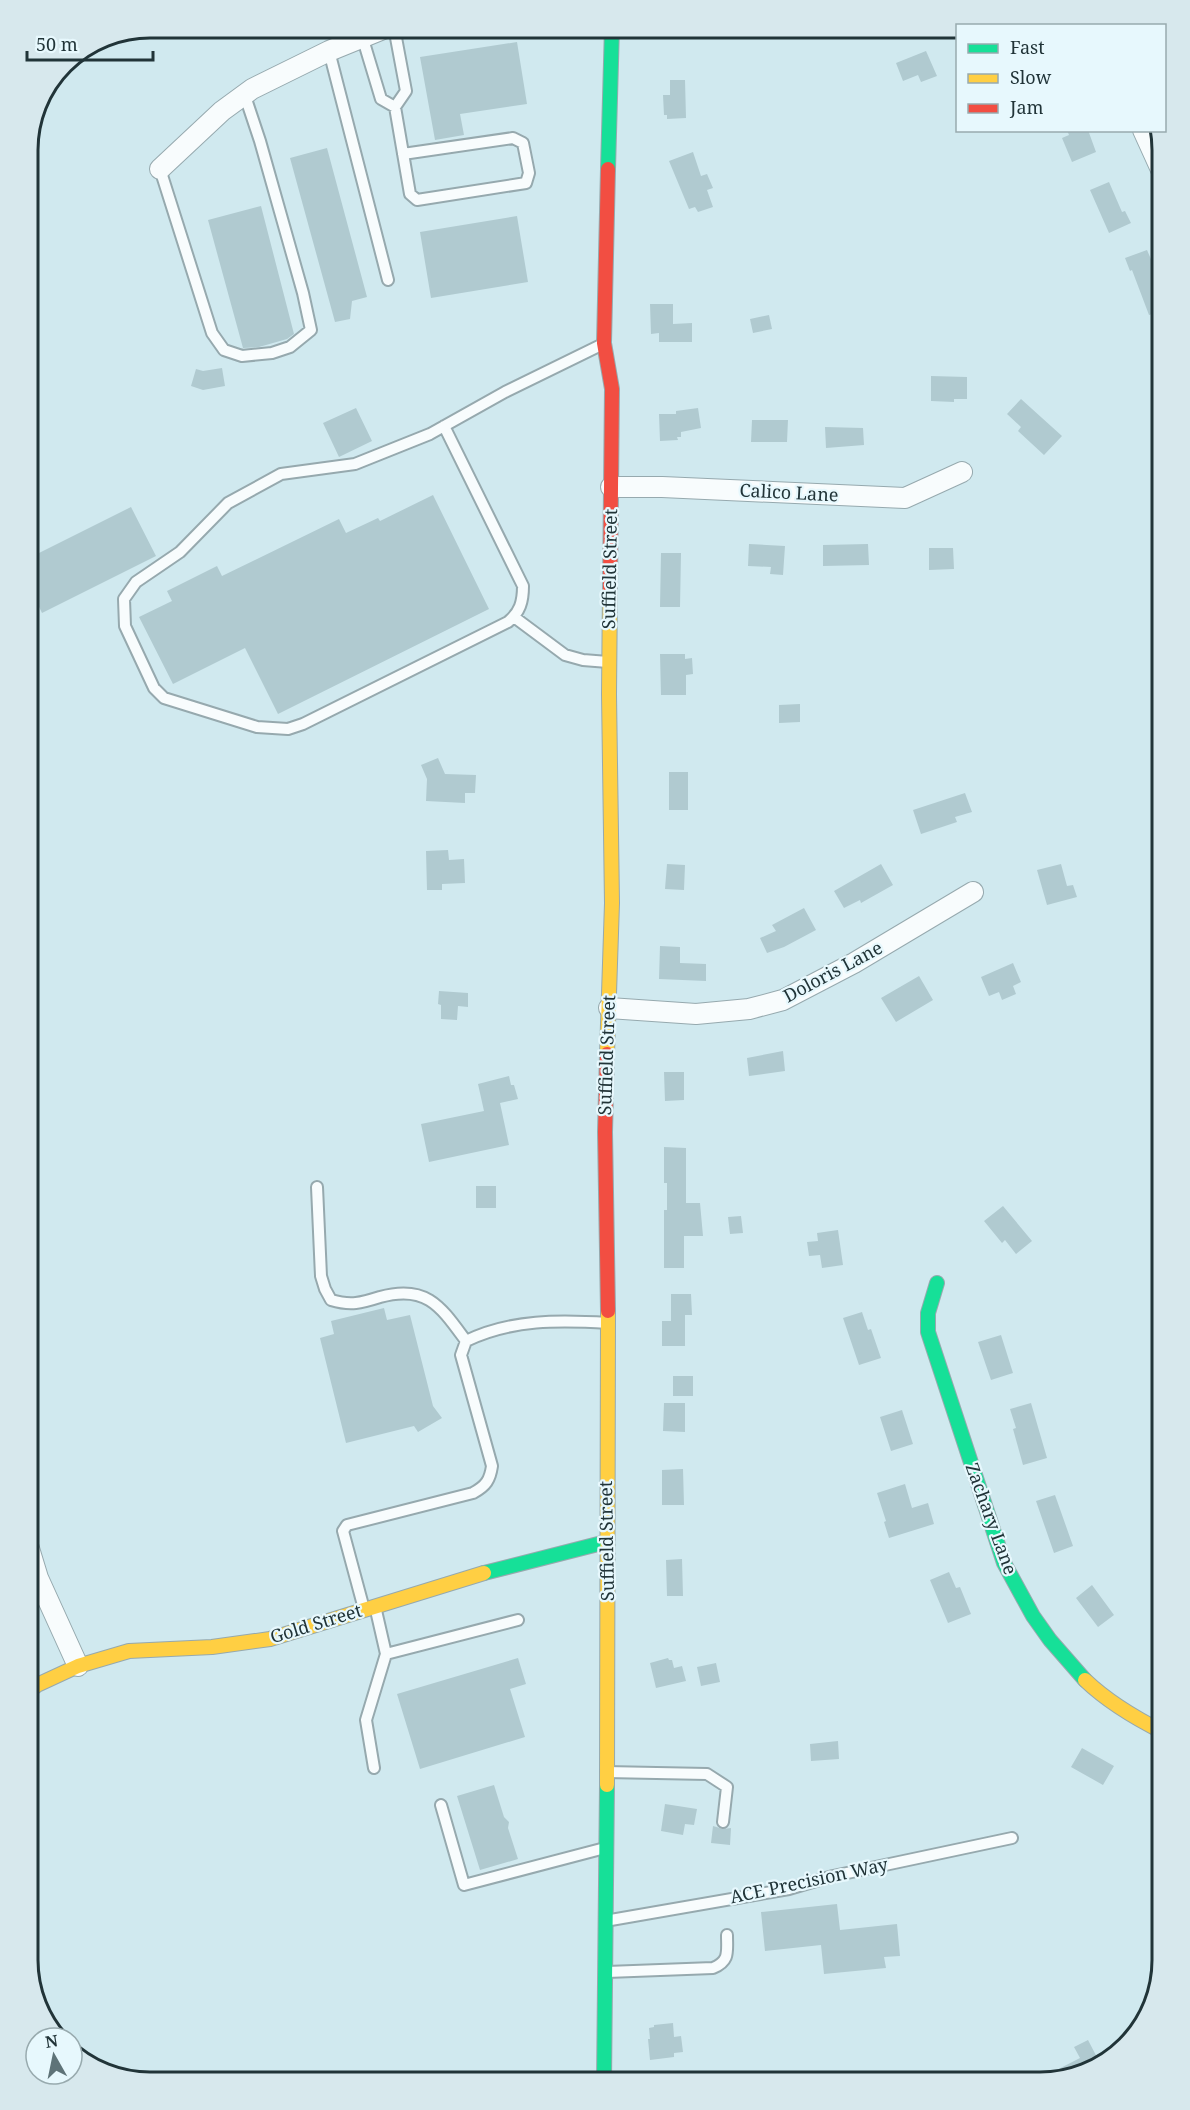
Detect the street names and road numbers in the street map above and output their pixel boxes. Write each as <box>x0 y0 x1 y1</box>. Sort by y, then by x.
street label: Calico Lane <box>739 477 839 507</box>
street label: Suffield Street <box>596 509 622 629</box>
street label: Doloris Lane <box>779 935 886 1007</box>
street label: Suffield Street <box>592 994 620 1116</box>
street label: Zachary Lane <box>961 1460 1023 1578</box>
street label: Suffield Street <box>593 1481 619 1601</box>
street label: Gold Street <box>267 1598 365 1648</box>
street label: ACE Precision Way <box>728 1851 891 1908</box>

